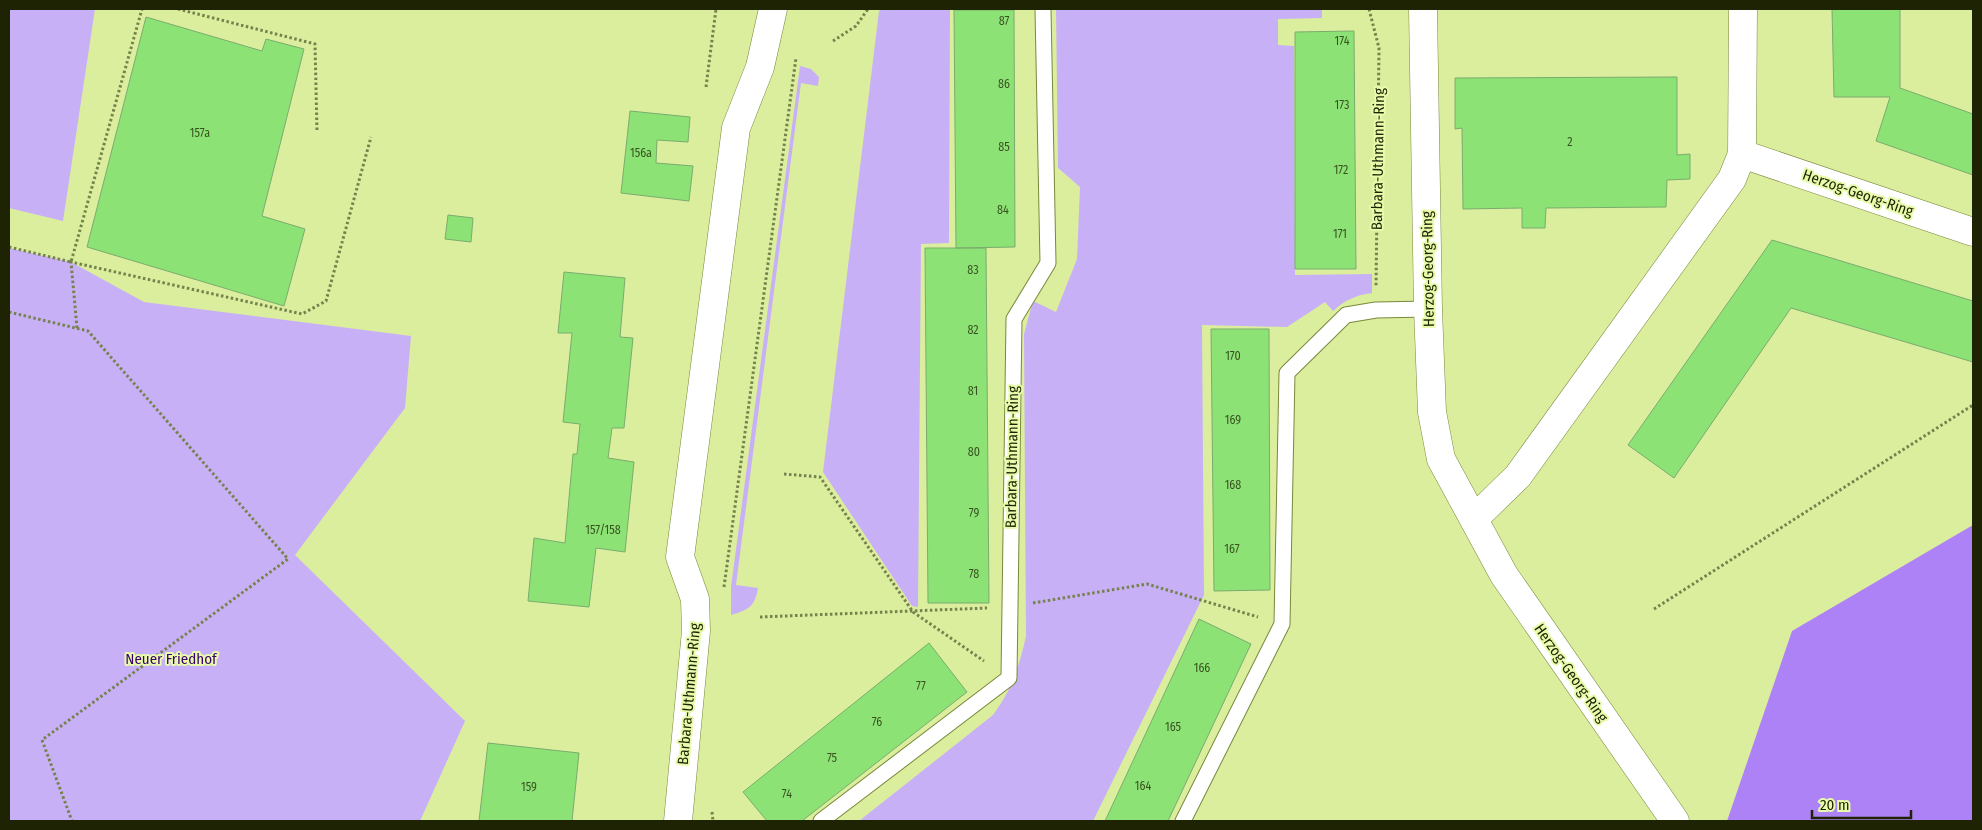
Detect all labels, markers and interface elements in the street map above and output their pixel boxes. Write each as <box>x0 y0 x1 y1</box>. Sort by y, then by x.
house number: 87 <box>999 14 1009 28</box>
house number: 174 <box>1335 34 1350 48</box>
house number: 86 <box>998 77 1010 91</box>
street label: Barbara-Uthmann-Ring <box>1368 88 1388 230</box>
house number: 173 <box>1335 98 1349 112</box>
house number: 157a <box>190 126 210 140</box>
house number: 2 <box>1567 135 1573 149</box>
house number: 85 <box>998 140 1010 154</box>
house number: 156a <box>630 146 652 160</box>
house number: 172 <box>1334 163 1348 177</box>
street label: Herzog-Georg-Ring <box>1800 166 1916 220</box>
house number: 84 <box>997 203 1009 217</box>
street label: Herzog-Georg-Ring <box>1418 211 1438 327</box>
house number: 171 <box>1333 227 1347 241</box>
house number: 83 <box>967 263 979 277</box>
house number: 82 <box>967 323 979 337</box>
house number: 170 <box>1225 349 1241 363</box>
house number: 81 <box>968 384 978 398</box>
street label: Barbara-Uthmann-Ring <box>1002 386 1022 528</box>
house number: 169 <box>1225 413 1241 427</box>
house number: 80 <box>968 445 980 459</box>
house number: 168 <box>1225 478 1241 492</box>
house number: 79 <box>969 506 979 520</box>
house number: 157/158 <box>585 523 621 537</box>
house number: 167 <box>1224 542 1240 556</box>
house number: 78 <box>969 567 979 581</box>
street label: Herzog-Georg-Ring <box>1530 620 1612 726</box>
street label: Barbara-Uthmann-Ring <box>674 622 704 766</box>
park label: Neuer Friedhof <box>125 650 218 668</box>
house number: 166 <box>1194 661 1210 675</box>
house number: 77 <box>916 679 926 693</box>
house number: 76 <box>872 715 882 729</box>
house number: 165 <box>1165 720 1182 734</box>
house number: 75 <box>827 751 838 765</box>
house number: 164 <box>1135 779 1151 793</box>
house number: 159 <box>521 780 537 794</box>
house number: 74 <box>782 787 792 801</box>
scale bar <box>1812 788 1911 820</box>
text: 20 m <box>1820 796 1850 814</box>

